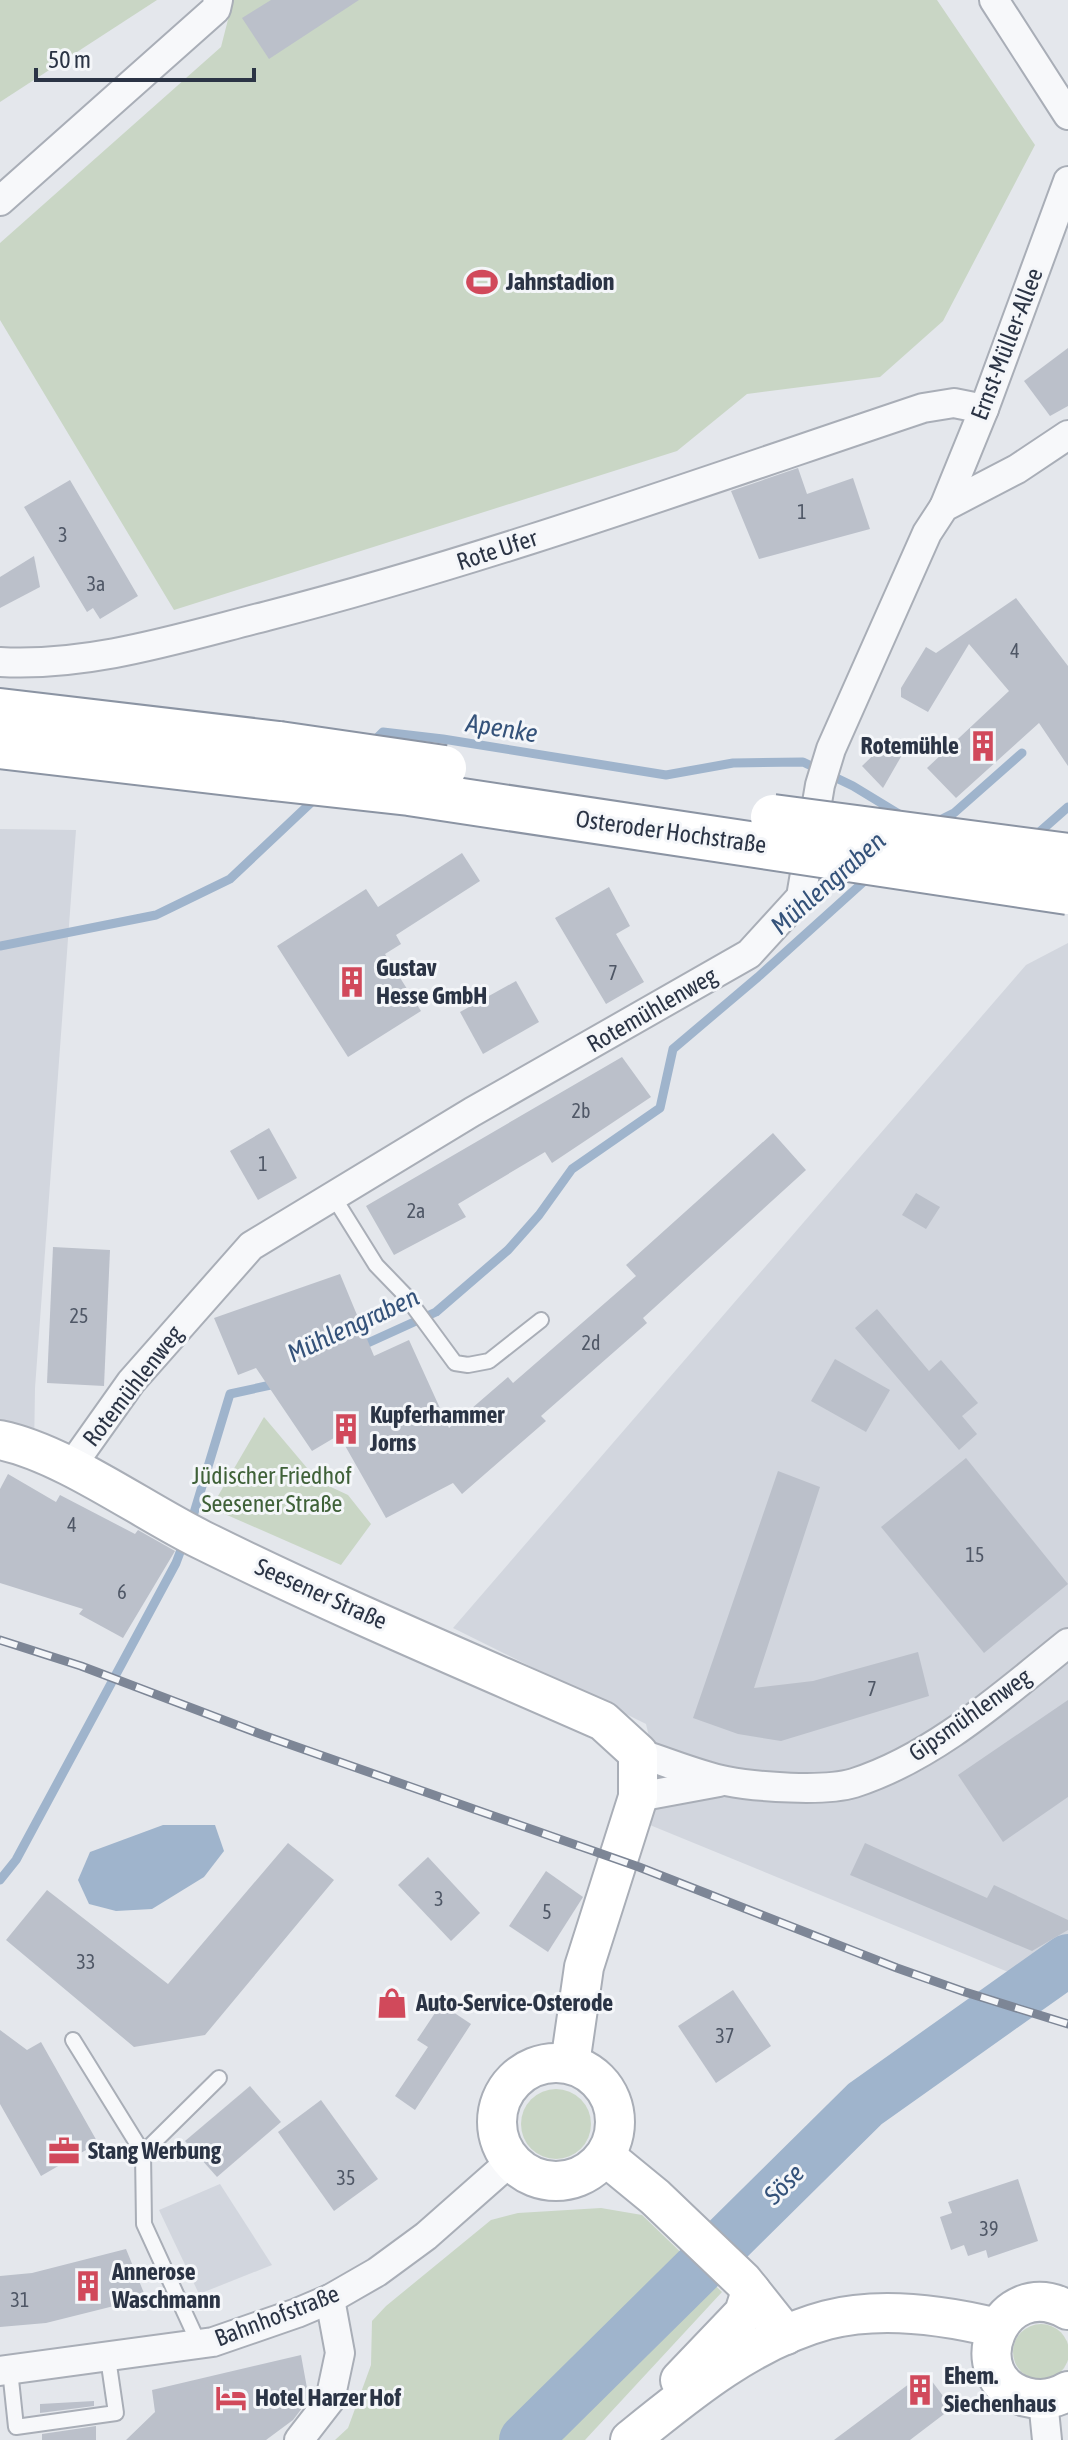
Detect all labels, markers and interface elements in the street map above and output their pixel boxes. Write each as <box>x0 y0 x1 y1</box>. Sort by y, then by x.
scale bar <box>36 32 254 82</box>
text: 50 m <box>48 46 91 73</box>
street label: Ernst-Müller-Allee <box>965 264 1048 424</box>
sports icon: Jahnstadion <box>465 265 499 299</box>
place label: Jahnstadion <box>505 268 614 295</box>
house number: 1 <box>797 500 807 523</box>
house number: 3 <box>58 523 68 546</box>
street label: Rote Ufer <box>453 524 541 575</box>
house number: 3a <box>87 572 105 595</box>
house number: 4 <box>1010 639 1020 662</box>
water label: Apenke <box>463 707 540 748</box>
building icon: Rotemühle <box>966 729 1000 763</box>
place label: Rotemühle <box>861 732 959 759</box>
street label: Osteroder Hochstraße <box>574 805 768 858</box>
water label: Mühlengraben <box>765 825 892 941</box>
place label: Gustav Hesse GmbH <box>376 954 487 1009</box>
street label: Rotemühlenweg <box>582 961 722 1058</box>
house number: 7 <box>608 961 618 984</box>
building icon: Gustav Hesse GmbH <box>335 965 369 999</box>
house number: 2b <box>572 1099 590 1122</box>
house number: 1 <box>258 1152 268 1175</box>
house number: 2a <box>407 1199 425 1222</box>
water label: Mühlengraben <box>283 1281 424 1368</box>
house number: 25 <box>70 1304 88 1327</box>
street label: Rotemühlenweg <box>77 1320 188 1451</box>
house number: 2d <box>582 1331 600 1354</box>
place label: Kupferhammer Jorns <box>369 1401 505 1456</box>
building icon: Kupferhammer Jorns <box>329 1412 363 1446</box>
park label: Jüdischer Friedhof Seesener Straße <box>192 1462 352 1517</box>
house number: 4 <box>67 1513 77 1536</box>
house number: 15 <box>966 1543 984 1566</box>
street label: Seesener Straße <box>251 1553 391 1635</box>
house number: 6 <box>117 1580 127 1603</box>
street label: Gipsmühlenweg <box>904 1662 1036 1767</box>
house number: 7 <box>867 1677 877 1700</box>
house number: 3 <box>434 1887 444 1910</box>
house number: 5 <box>542 1900 552 1923</box>
house number: 33 <box>77 1950 95 1973</box>
shop icon: Auto-Service-Osterode <box>375 1986 409 2020</box>
place label: Auto-Service-Osterode <box>415 1989 613 2016</box>
house number: 37 <box>716 2024 734 2047</box>
office icon: Stang Werbung <box>47 2134 81 2168</box>
place label: Stang Werbung <box>88 2137 222 2164</box>
water label: Söse <box>757 2158 810 2211</box>
house number: 35 <box>337 2166 355 2189</box>
house number: 39 <box>980 2217 998 2240</box>
place label: Annerose Waschmann <box>111 2258 221 2313</box>
building icon: Annerose Waschmann <box>71 2269 105 2303</box>
street label: Bahnhofstraße <box>211 2280 343 2352</box>
house number: 31 <box>11 2288 29 2311</box>
place label: Ehem. Siechenhaus <box>944 2362 1057 2417</box>
building icon: Ehem. Siechenhaus <box>903 2373 937 2407</box>
hotel icon: Hotel Harzer Hof <box>214 2381 248 2415</box>
place label: Hotel Harzer Hof <box>255 2384 402 2411</box>

